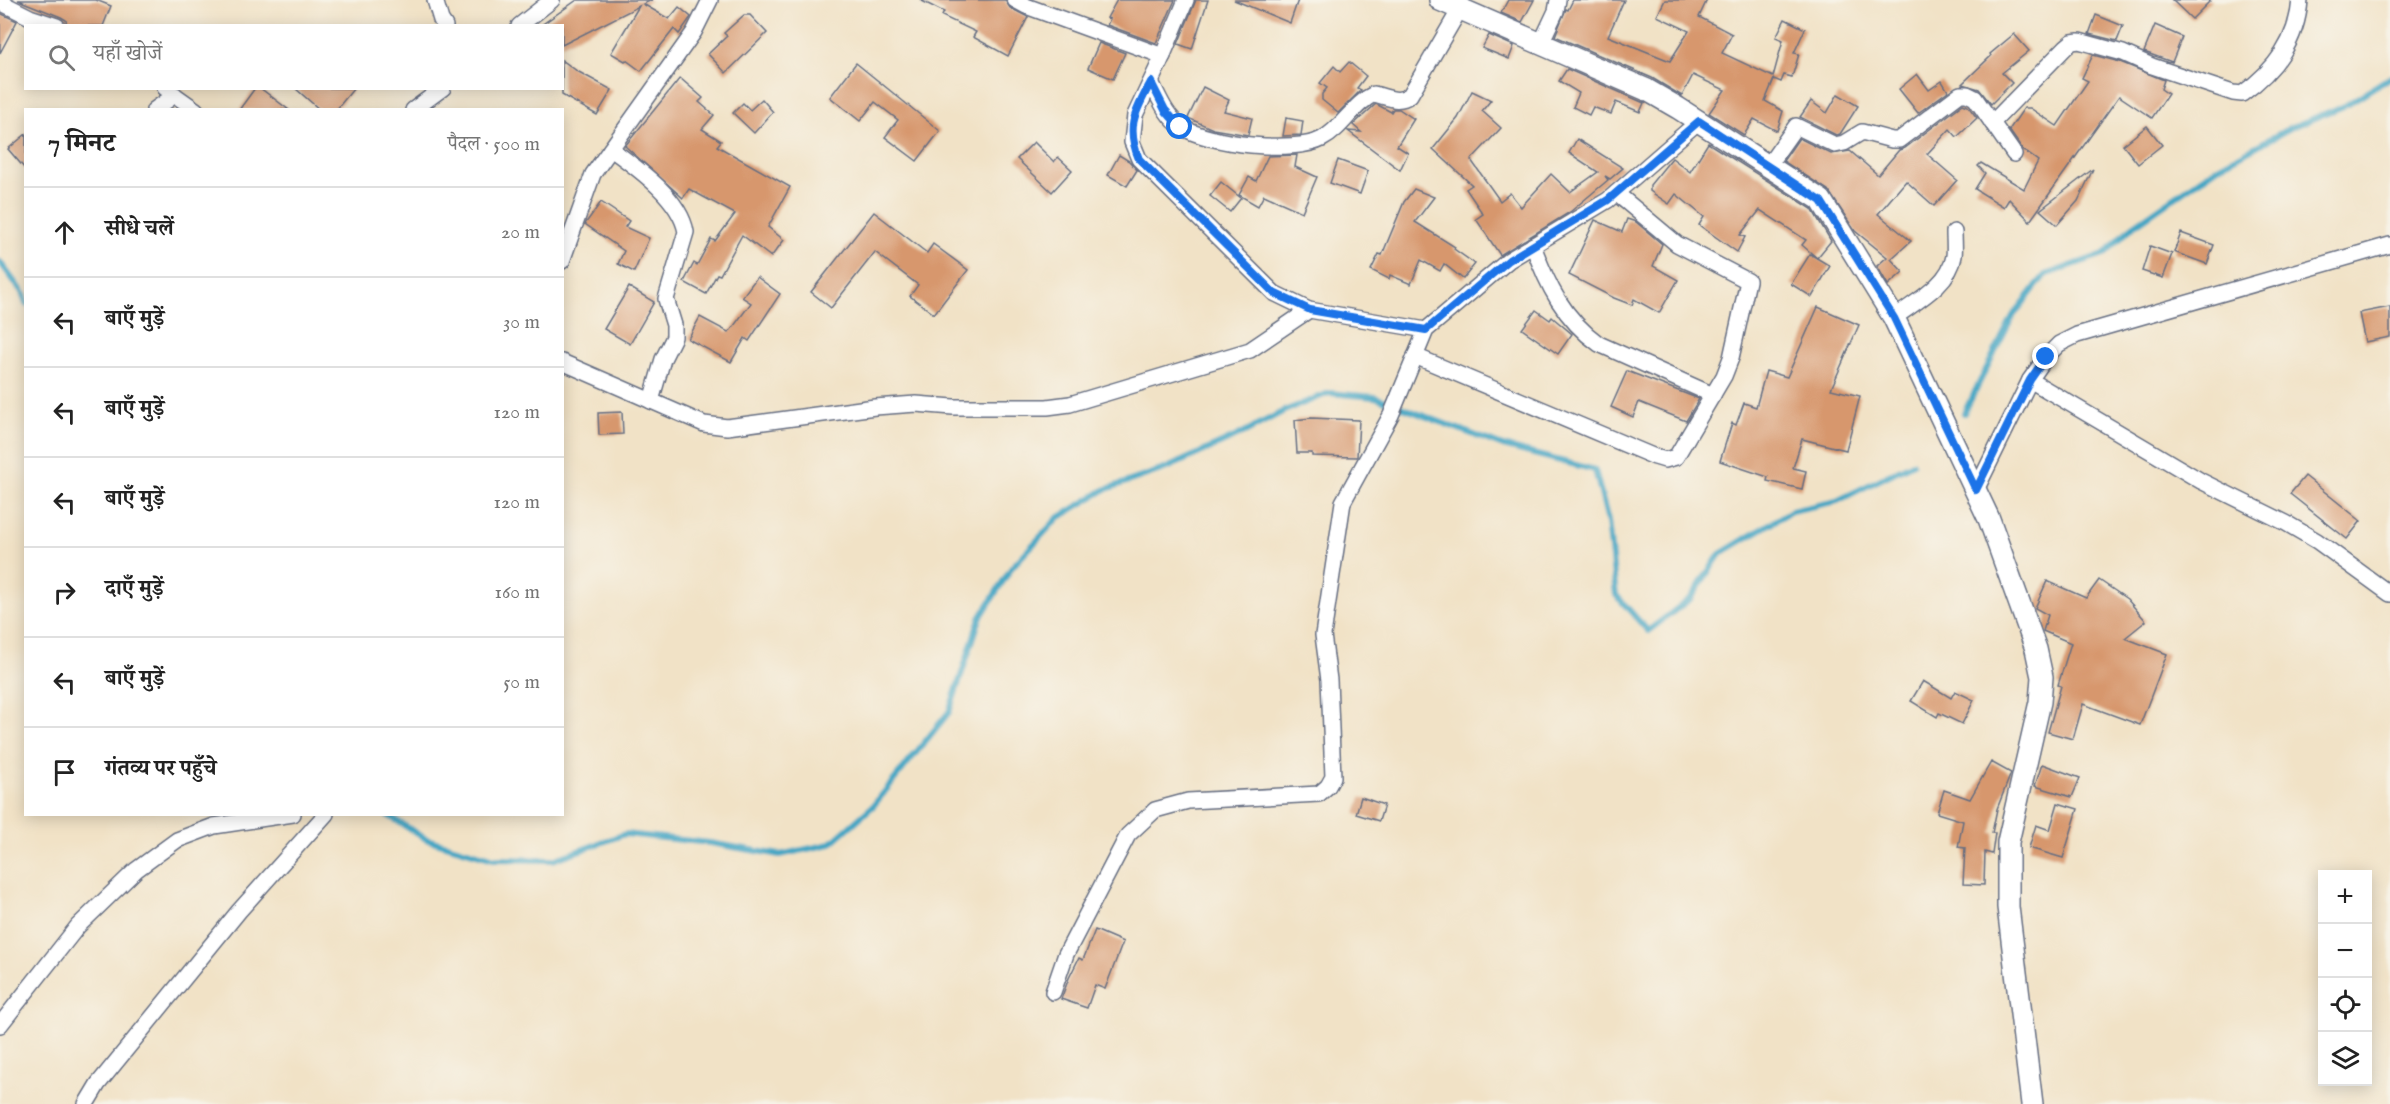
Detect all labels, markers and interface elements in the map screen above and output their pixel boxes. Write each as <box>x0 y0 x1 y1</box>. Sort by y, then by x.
search box <box>24 24 564 90</box>
text: यहाँ खोजें <box>93 40 162 68</box>
icon: search <box>45 41 78 74</box>
route start <box>1166 113 1192 139</box>
text: 7 मिनट <box>48 127 115 160</box>
text: पैदल · 500 m <box>448 132 540 157</box>
text: सीधे चलें <box>105 215 174 243</box>
icon: ahead <box>48 216 81 249</box>
text: 20 m <box>501 220 540 245</box>
text: बाएँ मुड़ें <box>105 305 164 333</box>
icon: left <box>48 306 81 339</box>
text: 30 m <box>503 310 540 335</box>
route end <box>2032 343 2058 369</box>
text: बाएँ मुड़ें <box>105 395 164 423</box>
icon: left <box>48 396 81 429</box>
text: 120 m <box>494 400 540 425</box>
text: बाएँ मुड़ें <box>105 485 164 513</box>
icon: left <box>48 486 81 519</box>
text: 120 m <box>494 490 540 515</box>
text: दाएँ मुड़ें <box>105 575 164 603</box>
icon: right <box>48 576 81 609</box>
text: 160 m <box>494 580 540 605</box>
text: बाएँ मुड़ें <box>105 665 164 693</box>
icon: left <box>48 666 81 699</box>
text: 50 m <box>503 670 540 695</box>
text: गंतव्य पर पहुँचे <box>105 755 216 783</box>
icon: arrive <box>48 756 81 789</box>
map controls <box>2318 870 2372 1086</box>
button: + <box>2318 870 2372 924</box>
button: − <box>2318 924 2372 978</box>
button: locate <box>2318 978 2372 1032</box>
button: layers <box>2318 1032 2372 1086</box>

